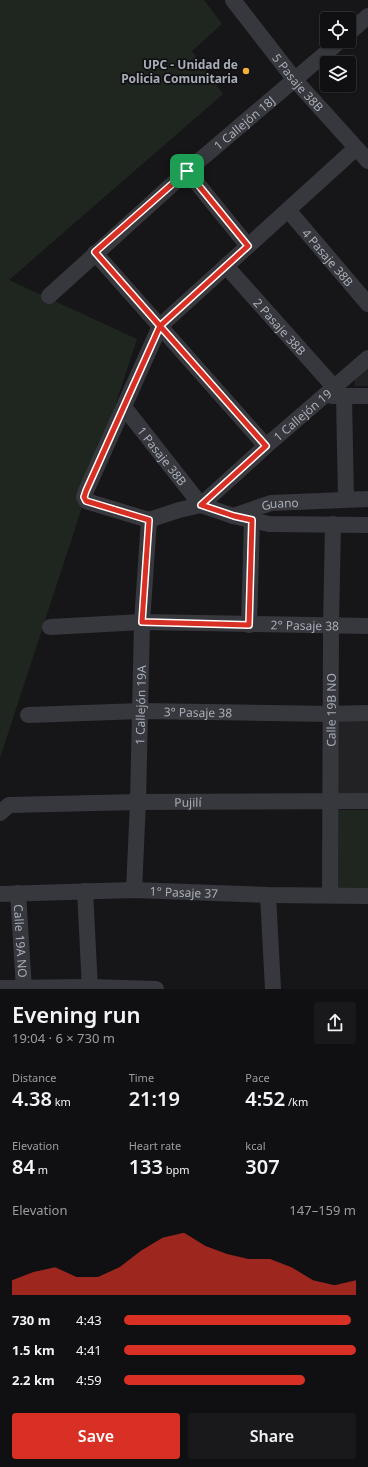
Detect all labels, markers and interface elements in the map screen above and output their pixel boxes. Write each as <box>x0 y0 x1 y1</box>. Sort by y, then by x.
map controls <box>320 12 356 92</box>
button: locate <box>320 12 356 48</box>
street label: 5 Pasaje 38B <box>269 50 328 115</box>
place label: UPC - Unidad de Policia Comunitaria <box>121 56 238 87</box>
button: layers <box>320 56 356 92</box>
marker: UPC - Unidad de Policia Comunitaria <box>241 66 251 76</box>
street label: 1 Callejón 18J <box>210 92 278 153</box>
pin <box>170 154 204 188</box>
icon: arrive <box>176 160 198 182</box>
street label: 4 Pasaje 38B <box>299 225 358 290</box>
street label: 2 Pasaje 38B <box>250 294 310 359</box>
street label: 1 Callejón 19 <box>269 385 335 445</box>
street label: 1 Pasaje 38B <box>134 423 191 489</box>
street label: Guano <box>259 493 299 514</box>
street label: 2° Pasaje 38 <box>270 616 339 634</box>
street label: 1 Callejón 19A <box>131 665 150 745</box>
street label: Calle 19B NO <box>322 673 339 747</box>
street label: 3° Pasaje 38 <box>164 703 232 721</box>
street label: Pujilí <box>174 793 202 810</box>
street label: 1° Pasaje 37 <box>149 882 219 902</box>
street label: Calle 19A NO <box>10 904 32 978</box>
text: Evening run <box>12 999 141 1029</box>
button: share <box>314 1002 356 1044</box>
text: 19:04 · 6 × 730 m <box>12 1029 115 1047</box>
text: Distance <box>12 1070 57 1085</box>
text: Time <box>129 1070 154 1085</box>
text: Pace <box>245 1070 270 1085</box>
text: 4.38 <box>12 1085 52 1112</box>
text: 21:19 <box>129 1085 180 1112</box>
text: 4:52 <box>245 1085 285 1112</box>
text: km <box>52 1094 71 1109</box>
text: /km <box>285 1094 308 1109</box>
text: Elevation <box>12 1138 59 1153</box>
text: Heart rate <box>129 1138 181 1153</box>
text: kcal <box>245 1138 266 1153</box>
text: 84 <box>12 1153 35 1180</box>
text: 133 <box>129 1153 163 1180</box>
text: 307 <box>245 1153 280 1180</box>
text: m <box>35 1162 48 1177</box>
text: bpm <box>163 1162 190 1177</box>
text: Elevation <box>12 1201 68 1219</box>
text: 147–159 m <box>289 1201 356 1219</box>
text: 730 m <box>12 1311 50 1329</box>
text: 4:43 <box>76 1311 102 1329</box>
text: 1.5 km <box>12 1341 55 1359</box>
text: 4:41 <box>76 1341 102 1359</box>
text: 2.2 km <box>12 1371 55 1389</box>
text: 4:59 <box>76 1371 102 1389</box>
button: Save <box>12 1413 180 1459</box>
button: Share <box>188 1413 356 1459</box>

